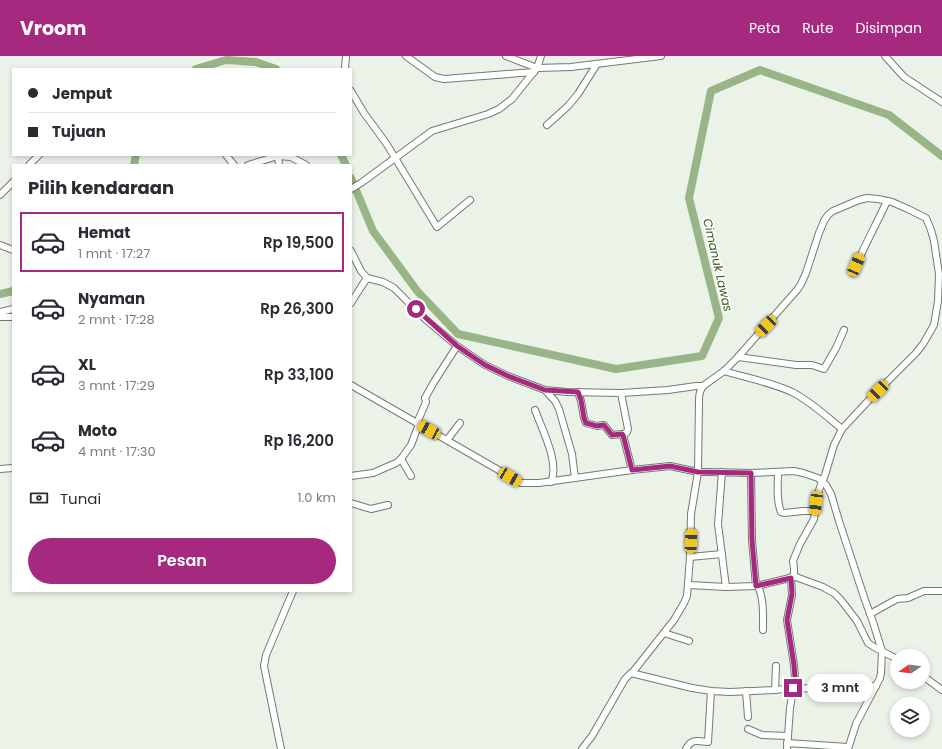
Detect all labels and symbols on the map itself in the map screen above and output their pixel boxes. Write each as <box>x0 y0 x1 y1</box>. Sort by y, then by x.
water label: Cimanuk Lawas <box>699 217 737 313</box>
car <box>846 252 866 278</box>
route start <box>407 300 425 318</box>
car <box>753 313 779 339</box>
car <box>865 378 891 404</box>
car <box>416 419 442 441</box>
car <box>497 466 523 488</box>
car <box>809 490 823 516</box>
car <box>685 529 697 553</box>
north arrow <box>890 649 930 689</box>
callout: 3 mnt <box>807 674 873 702</box>
route end <box>784 679 802 697</box>

